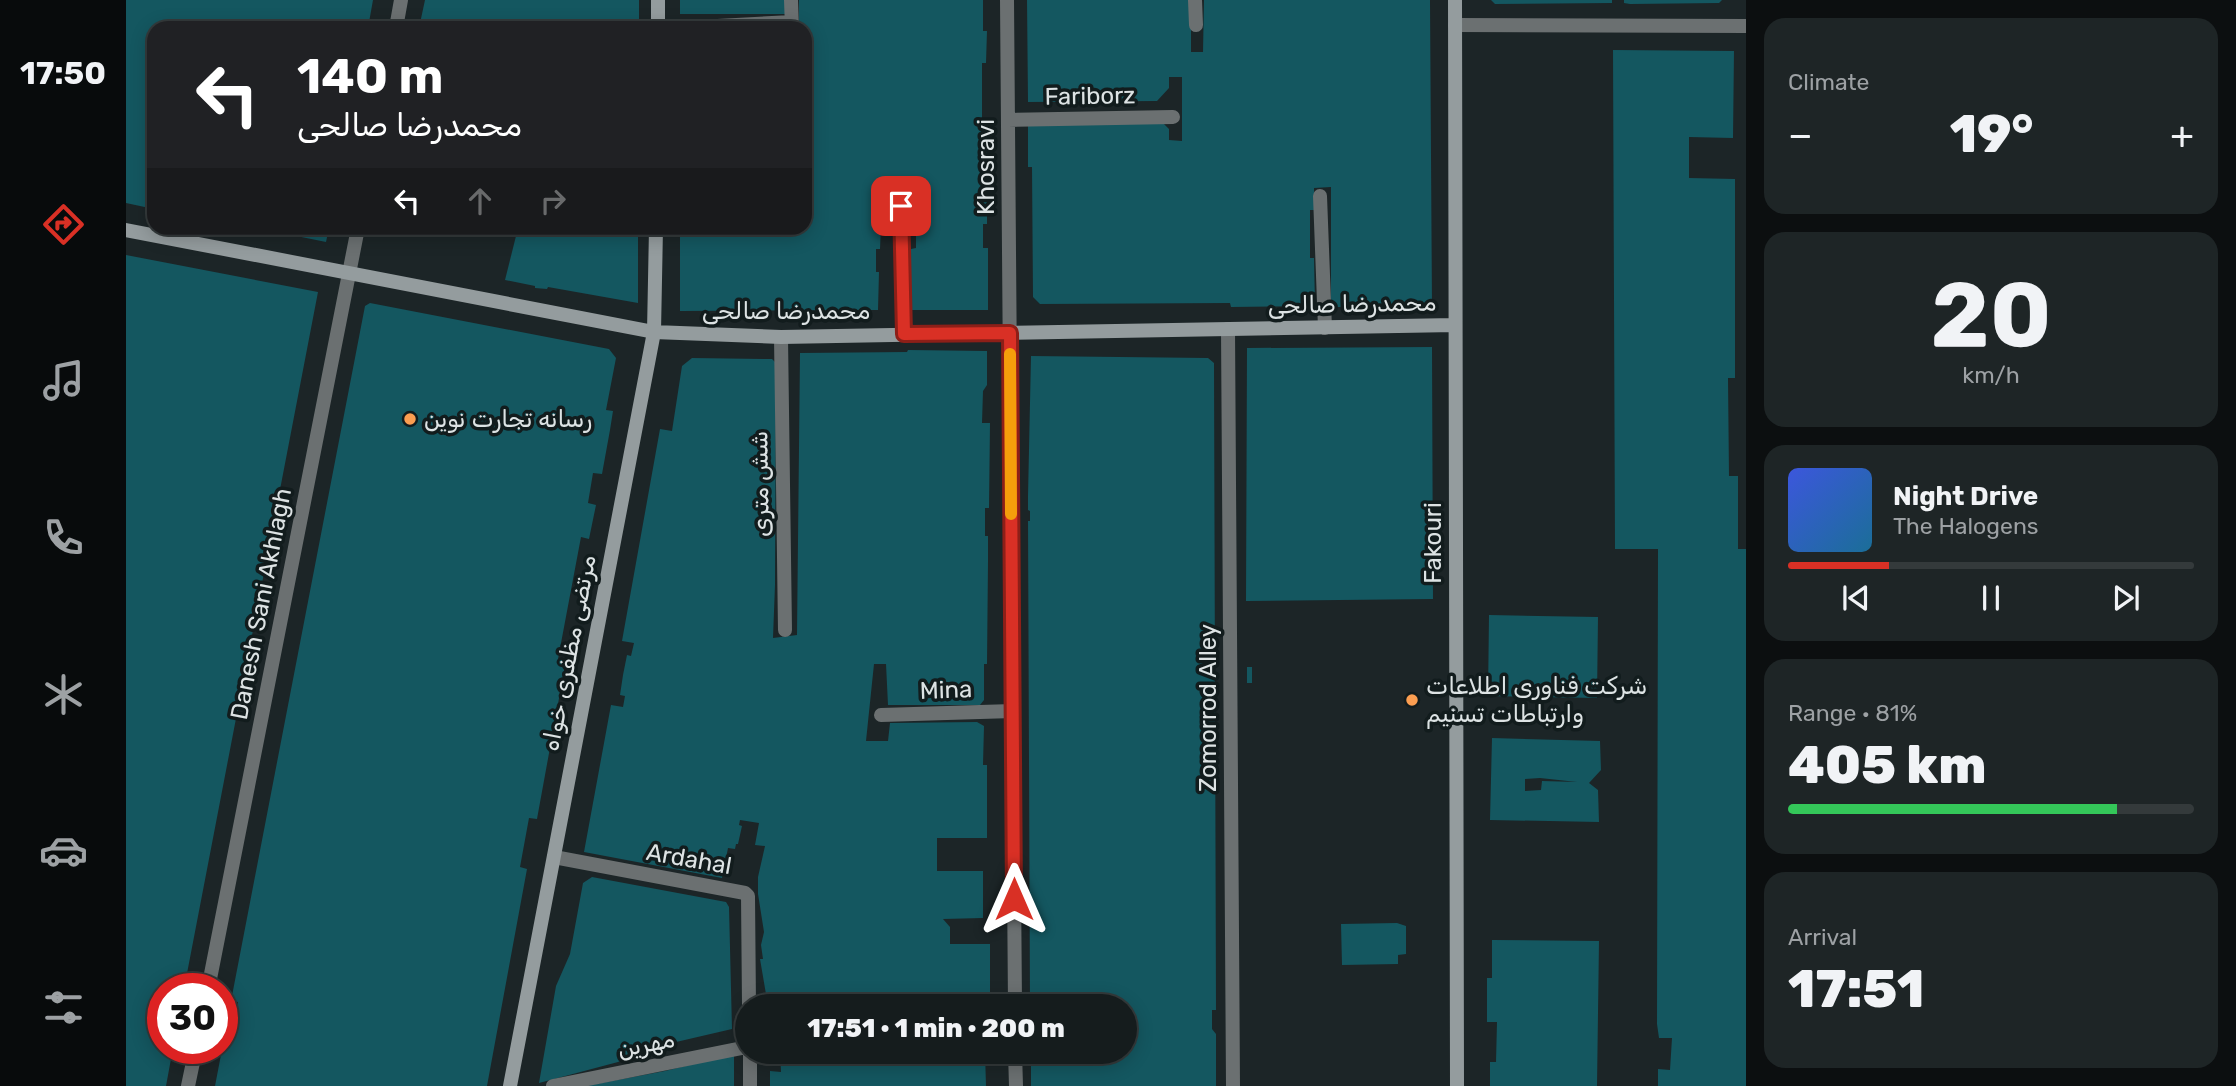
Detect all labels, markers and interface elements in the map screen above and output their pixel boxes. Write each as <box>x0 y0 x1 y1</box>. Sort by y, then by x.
text: 140 m <box>297 47 443 105</box>
icon: left <box>182 49 273 140</box>
text: 17:50 <box>20 54 106 92</box>
text: Climate <box>1788 68 1869 96</box>
street label: Fariborz <box>1044 81 1136 111</box>
text: 19° <box>1950 103 2033 165</box>
text: محمدرضا صالحی <box>297 106 522 144</box>
text: − <box>1788 112 1813 158</box>
text: + <box>2170 112 2194 158</box>
street label: Khosravi <box>972 119 1000 215</box>
pin <box>871 176 931 236</box>
icon: left <box>388 182 426 220</box>
icon: ahead <box>461 182 499 220</box>
icon: right <box>534 182 572 220</box>
icon: arrive <box>882 187 920 225</box>
icon: directions <box>39 200 88 249</box>
text: 20 <box>1930 261 2052 369</box>
street label: محمدرضا صالحی <box>1267 289 1437 319</box>
street label: محمدرضا صالحی <box>702 297 870 325</box>
icon: music <box>39 356 88 405</box>
text: km/h <box>1962 361 2020 389</box>
place label: رسانه تجارت نوین <box>424 405 592 433</box>
marker: رسانه تجارت نوین <box>402 411 418 427</box>
street label: شش متری <box>745 431 775 537</box>
text: Night Drive <box>1893 481 2038 512</box>
street label: Danesh Sani Akhlagh <box>225 486 297 722</box>
street label: Fakouri <box>1419 502 1447 584</box>
text: The Halogens <box>1893 512 2039 540</box>
icon: phone <box>39 513 88 562</box>
street label: مرتضی مظفری خواه <box>536 553 602 753</box>
icon: previous <box>1837 579 1875 617</box>
icon: pause <box>1972 579 2010 617</box>
icon: next <box>2107 579 2145 617</box>
street label: Zomorrod Alley <box>1194 624 1222 792</box>
icon: climate <box>39 670 88 719</box>
place label: شرکت فناوری اطلاعات وارتباطات تسنیم <box>1426 672 1647 729</box>
street label: Mina <box>919 675 973 705</box>
marker: شرکت فناوری اطلاعات وارتباطات تسنیم <box>1404 692 1420 708</box>
text: Range · 81% <box>1788 699 1917 727</box>
text: 405 km <box>1788 734 1986 796</box>
icon: car <box>39 826 88 875</box>
street label: Ardahal <box>644 838 734 880</box>
position arrow <box>977 862 1051 936</box>
text: Arrival <box>1788 923 1857 951</box>
text: 17:51 <box>1788 958 1924 1020</box>
speed limit sign: 30 <box>147 973 238 1064</box>
icon: filters <box>39 983 88 1032</box>
text: 17:51 · 1 min · 200 m <box>807 1013 1065 1044</box>
street label: مهرین <box>615 1025 677 1063</box>

